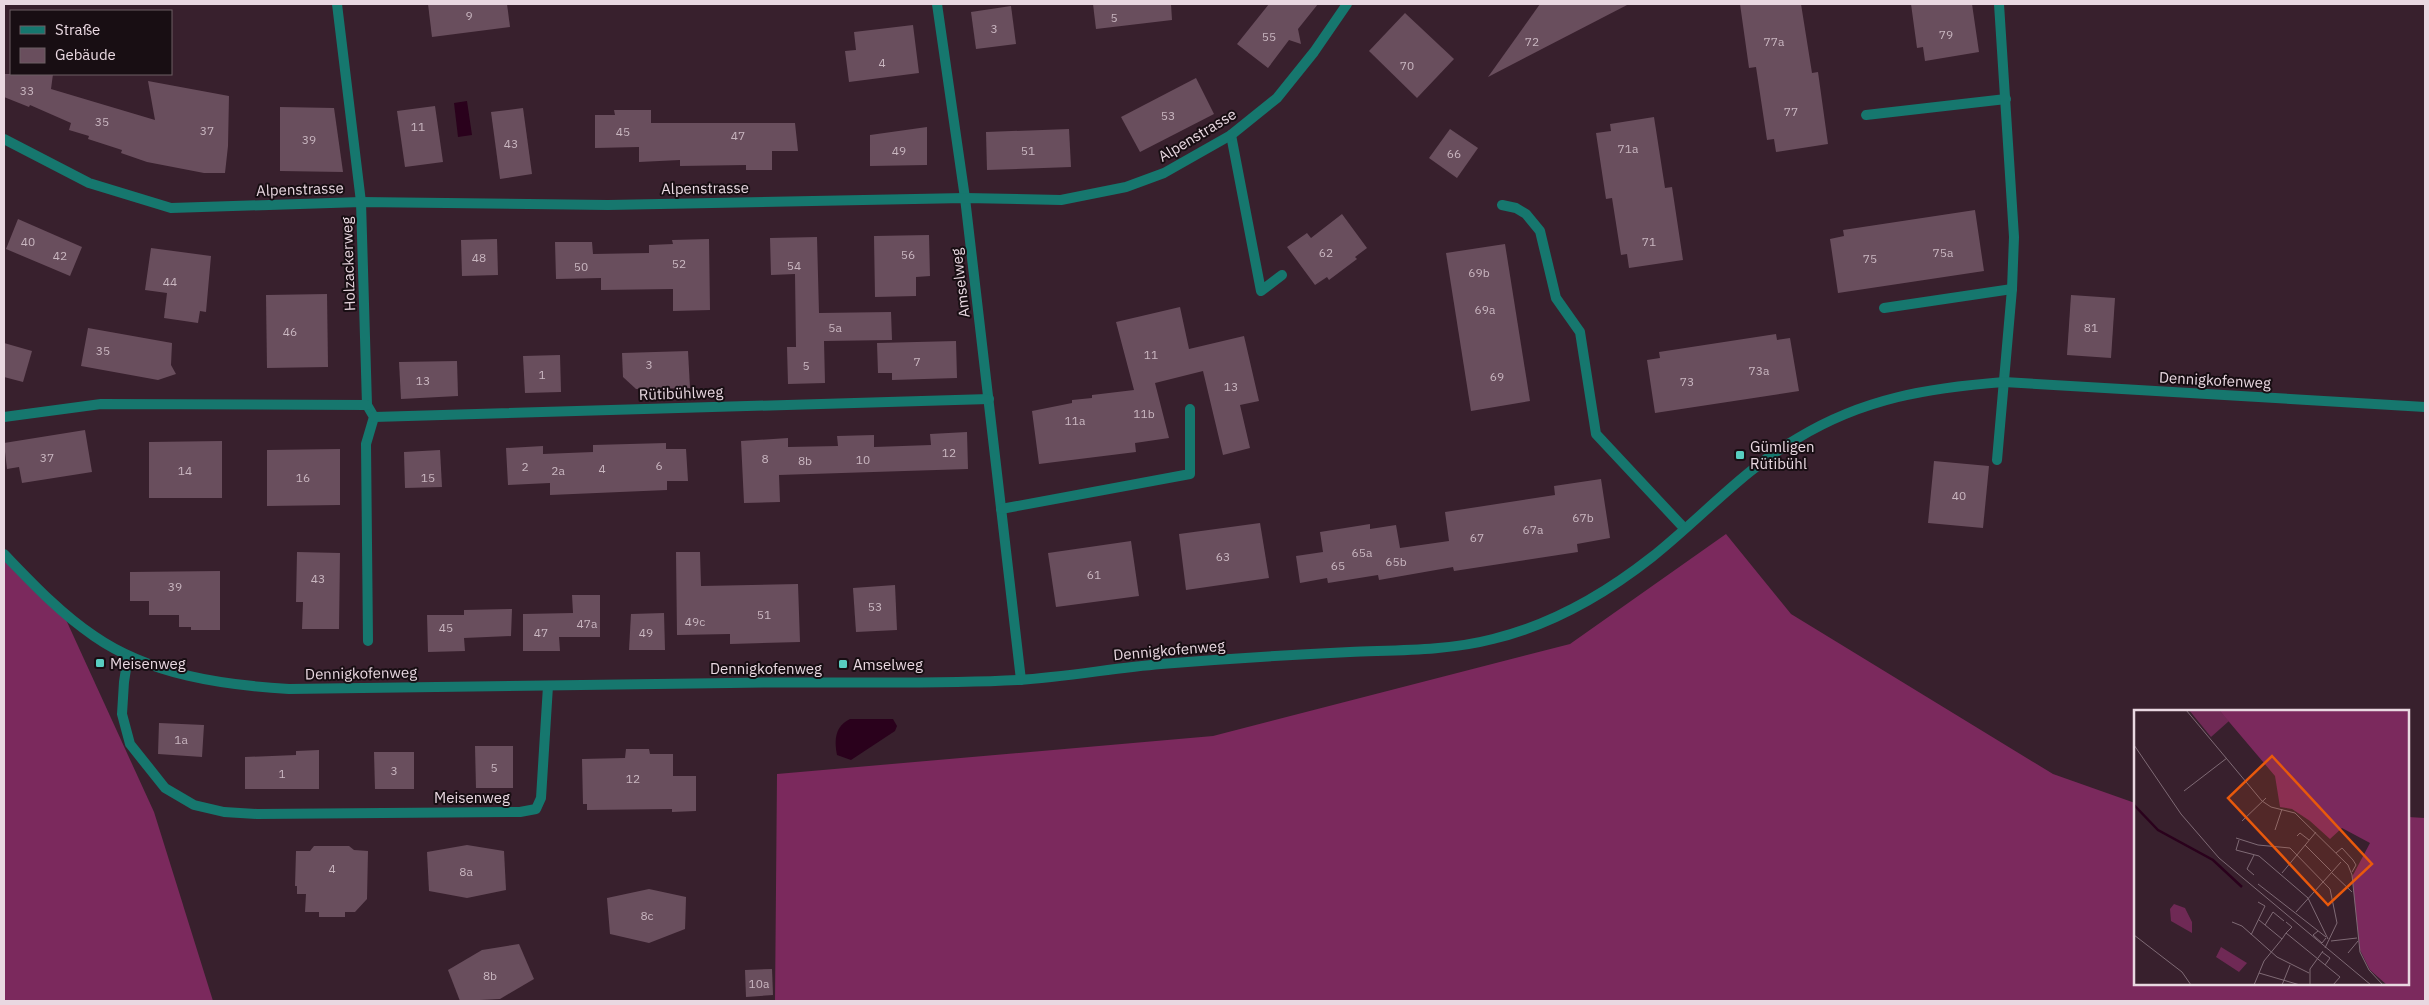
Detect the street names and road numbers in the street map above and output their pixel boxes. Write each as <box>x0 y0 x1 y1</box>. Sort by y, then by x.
street label: Alpenstrasse <box>1154 104 1240 166</box>
street label: Alpenstrasse <box>256 178 344 200</box>
street label: Alpenstrasse <box>661 178 749 198</box>
street label: Holzackerweg <box>337 216 359 312</box>
street label: Amselweg <box>946 247 974 319</box>
street label: Dennigkofenweg <box>2159 368 2272 392</box>
street label: Rütibühlweg <box>638 382 724 404</box>
street label: Dennigkofenweg <box>1112 636 1226 664</box>
street label: Dennigkofenweg <box>710 659 822 678</box>
street label: Dennigkofenweg <box>305 663 417 683</box>
street label: Meisenweg <box>434 788 510 807</box>

